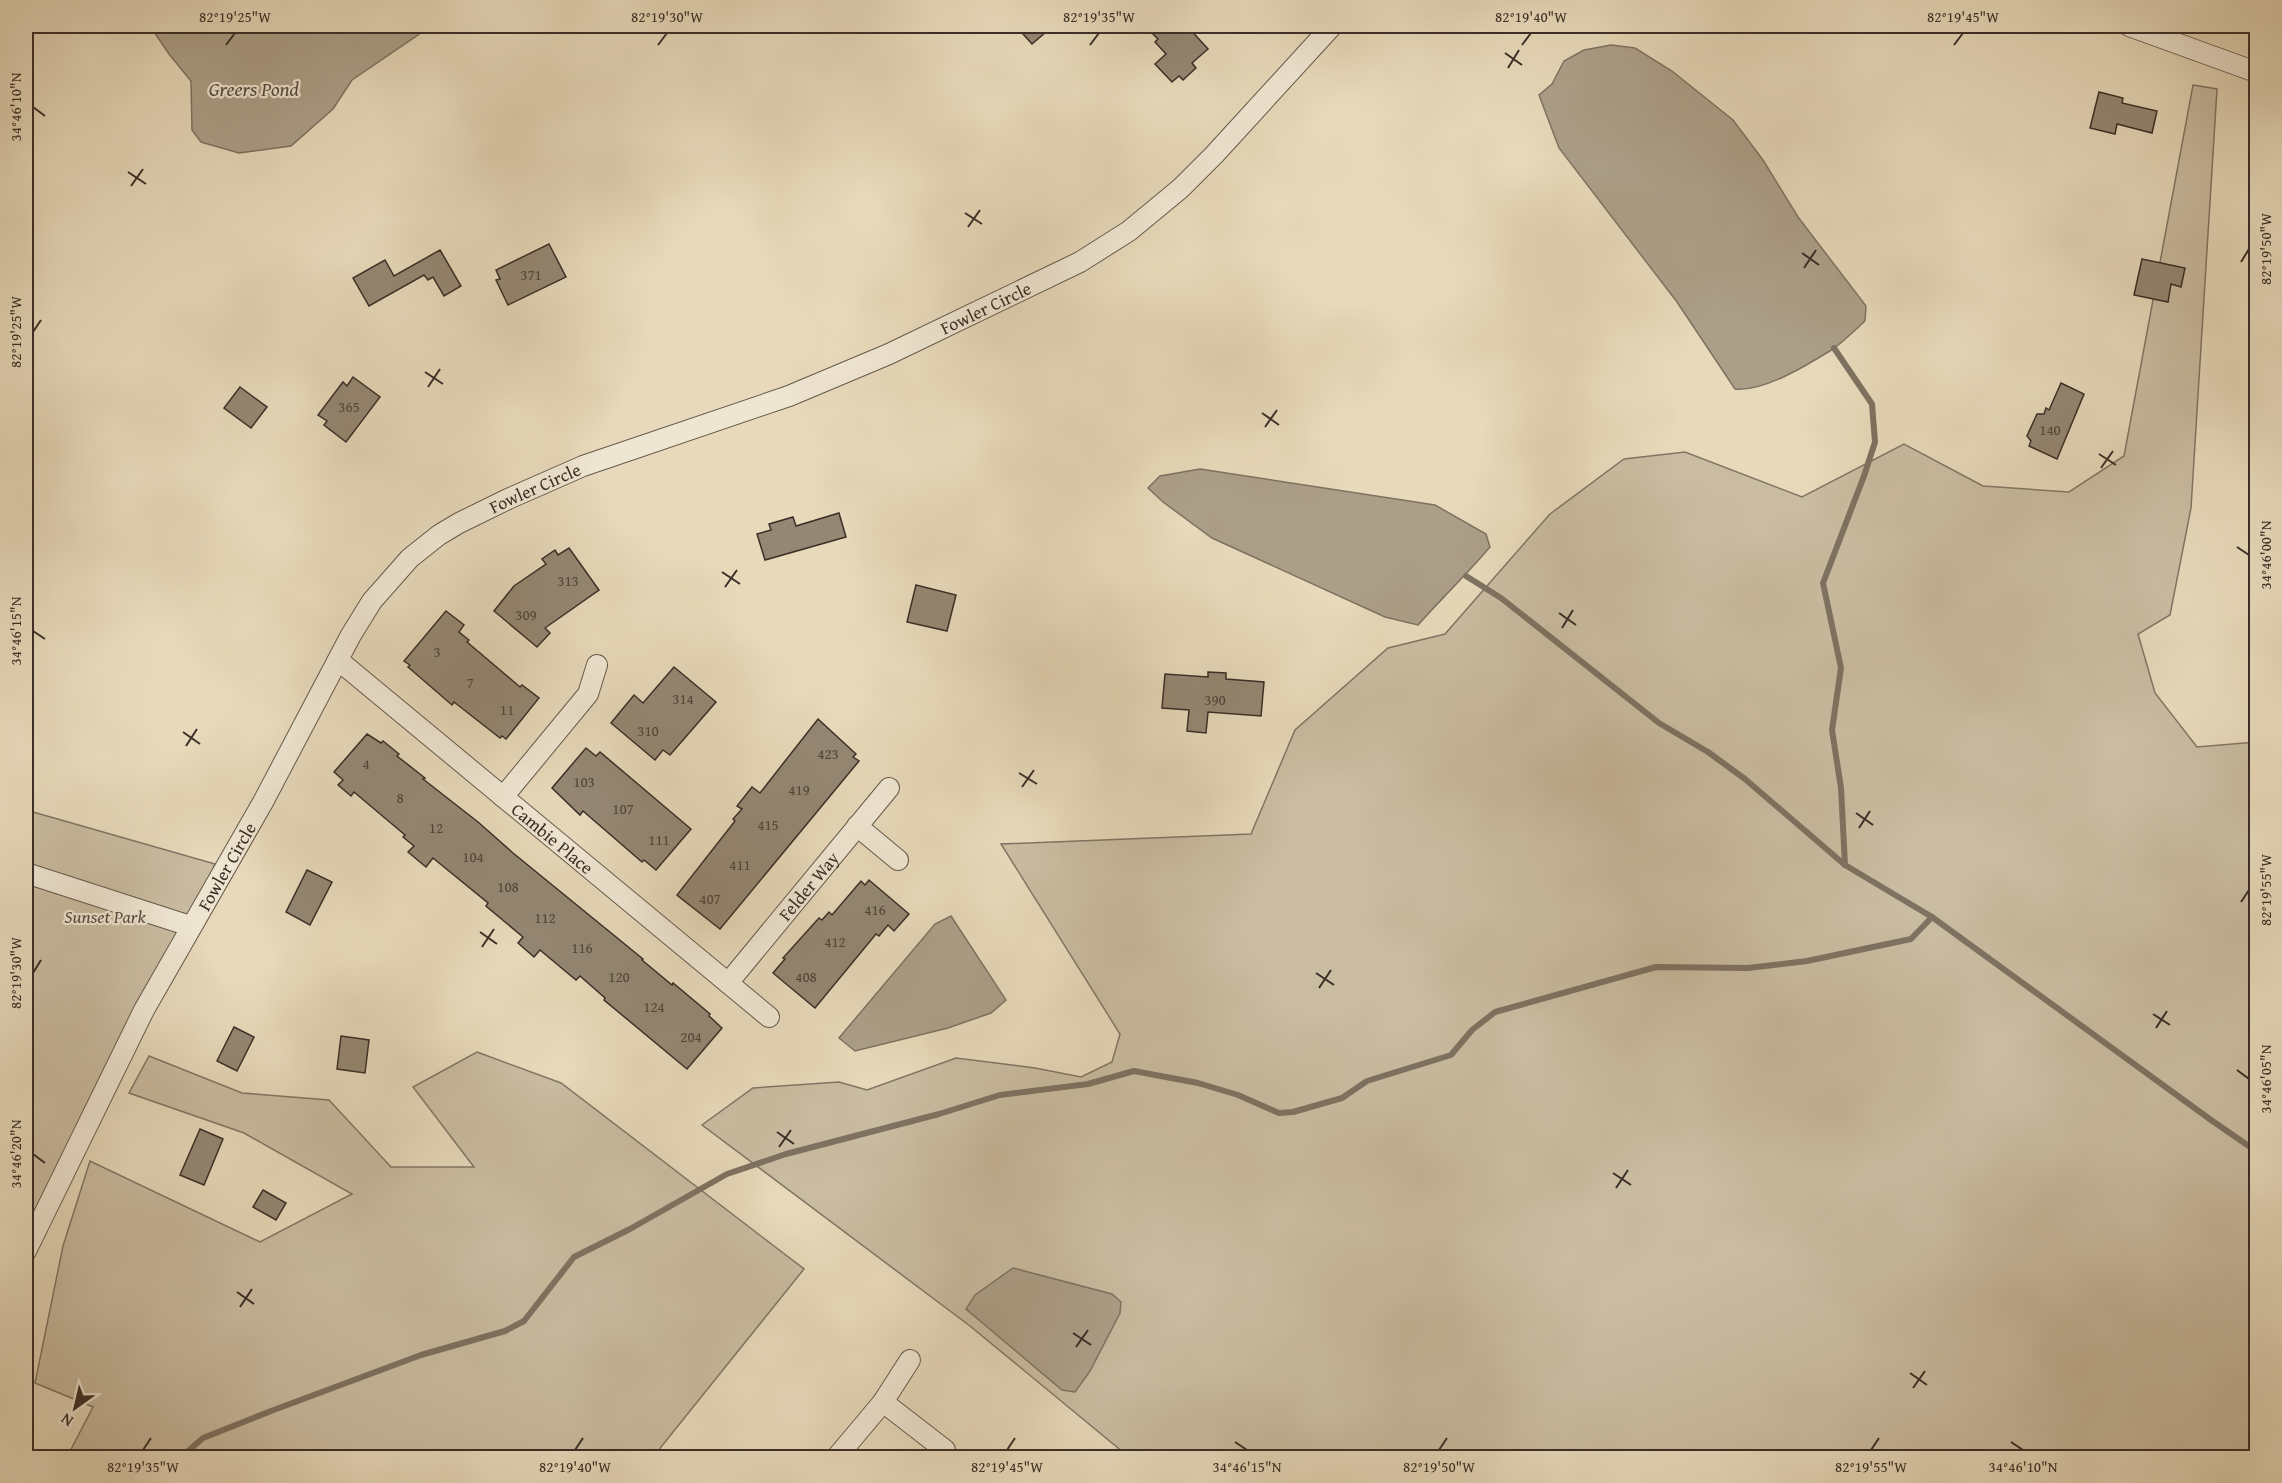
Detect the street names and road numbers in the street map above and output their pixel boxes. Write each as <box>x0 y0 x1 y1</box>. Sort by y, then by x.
street label: Fowler Circle <box>935 274 1035 341</box>
street label: Fowler Circle <box>484 455 585 520</box>
street label: Cambie Place <box>506 796 600 880</box>
street label: Fowler Circle <box>190 817 262 915</box>
street label: Felder Way <box>771 845 845 926</box>

